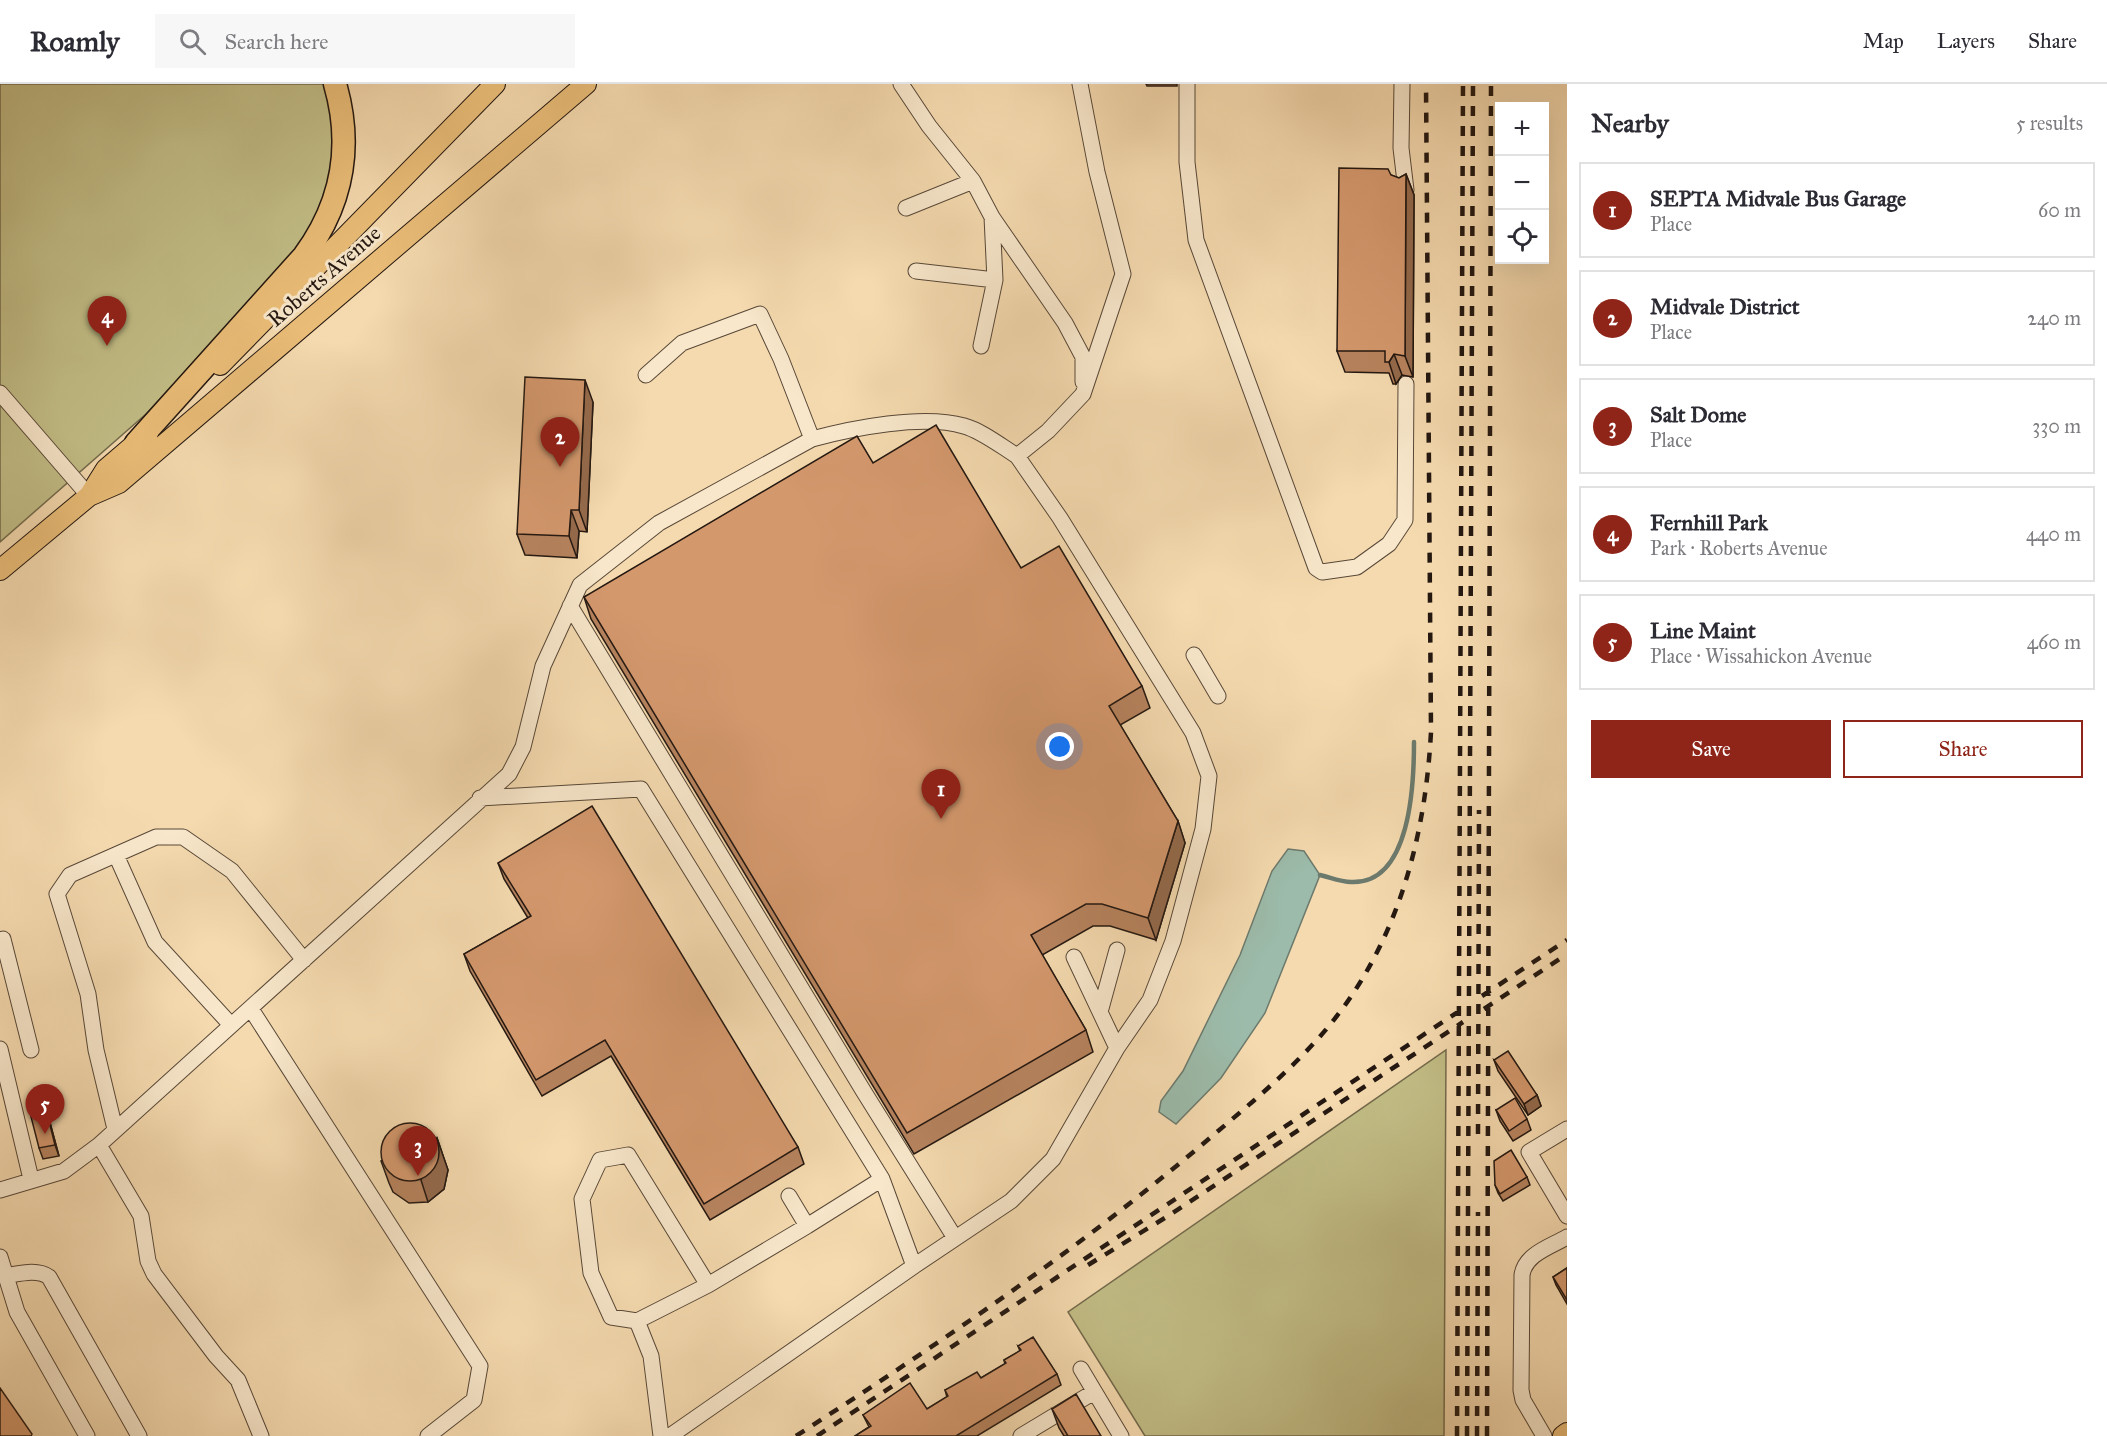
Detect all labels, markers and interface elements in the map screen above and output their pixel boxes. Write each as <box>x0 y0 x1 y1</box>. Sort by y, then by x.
search box <box>155 14 575 68</box>
text: Roamly <box>30 24 119 59</box>
icon: search <box>176 25 209 58</box>
text: Search here <box>224 28 328 55</box>
text: Map <box>1863 28 1904 54</box>
text: Layers <box>1937 28 1995 54</box>
text: Share <box>2028 28 2077 54</box>
map controls <box>1495 102 1549 264</box>
button: + <box>1495 102 1549 156</box>
text: Nearby <box>1591 107 1669 139</box>
text: 5 results <box>2016 111 2083 135</box>
button: − <box>1495 156 1549 210</box>
text: SEPTA Midvale Bus Garage <box>1650 185 1906 212</box>
text: 1 <box>1609 198 1616 222</box>
text: 60 m <box>2038 198 2081 222</box>
button: locate <box>1495 210 1549 264</box>
text: Place <box>1650 212 1692 236</box>
street label: Roberts Avenue <box>262 219 386 333</box>
text: Midvale District <box>1650 293 1800 320</box>
pin: 4 <box>88 296 126 346</box>
text: 2 <box>1608 306 1617 330</box>
text: 240 m <box>2027 306 2081 330</box>
text: Place <box>1650 320 1692 344</box>
text: Salt Dome <box>1650 401 1746 428</box>
text: 3 <box>1609 414 1617 438</box>
text: 330 m <box>2032 414 2081 438</box>
pin: 2 <box>540 418 580 467</box>
text: Place <box>1650 428 1692 452</box>
text: Fernhill Park <box>1650 509 1768 536</box>
text: 4 <box>1607 522 1618 546</box>
text: 440 m <box>2026 522 2081 546</box>
text: Park · Roberts Avenue <box>1650 536 1828 560</box>
text: Line Maint <box>1650 617 1756 644</box>
text: 5 <box>1608 630 1617 654</box>
text: 460 m <box>2027 630 2081 654</box>
text: Place · Wissahickon Avenue <box>1650 644 1872 668</box>
button: Save <box>1591 720 1831 778</box>
button: Share <box>1843 720 2083 778</box>
your location <box>1045 732 1074 761</box>
pin: 1 <box>922 770 960 819</box>
pin: 5 <box>26 1084 64 1134</box>
pin: 3 <box>398 1126 438 1176</box>

